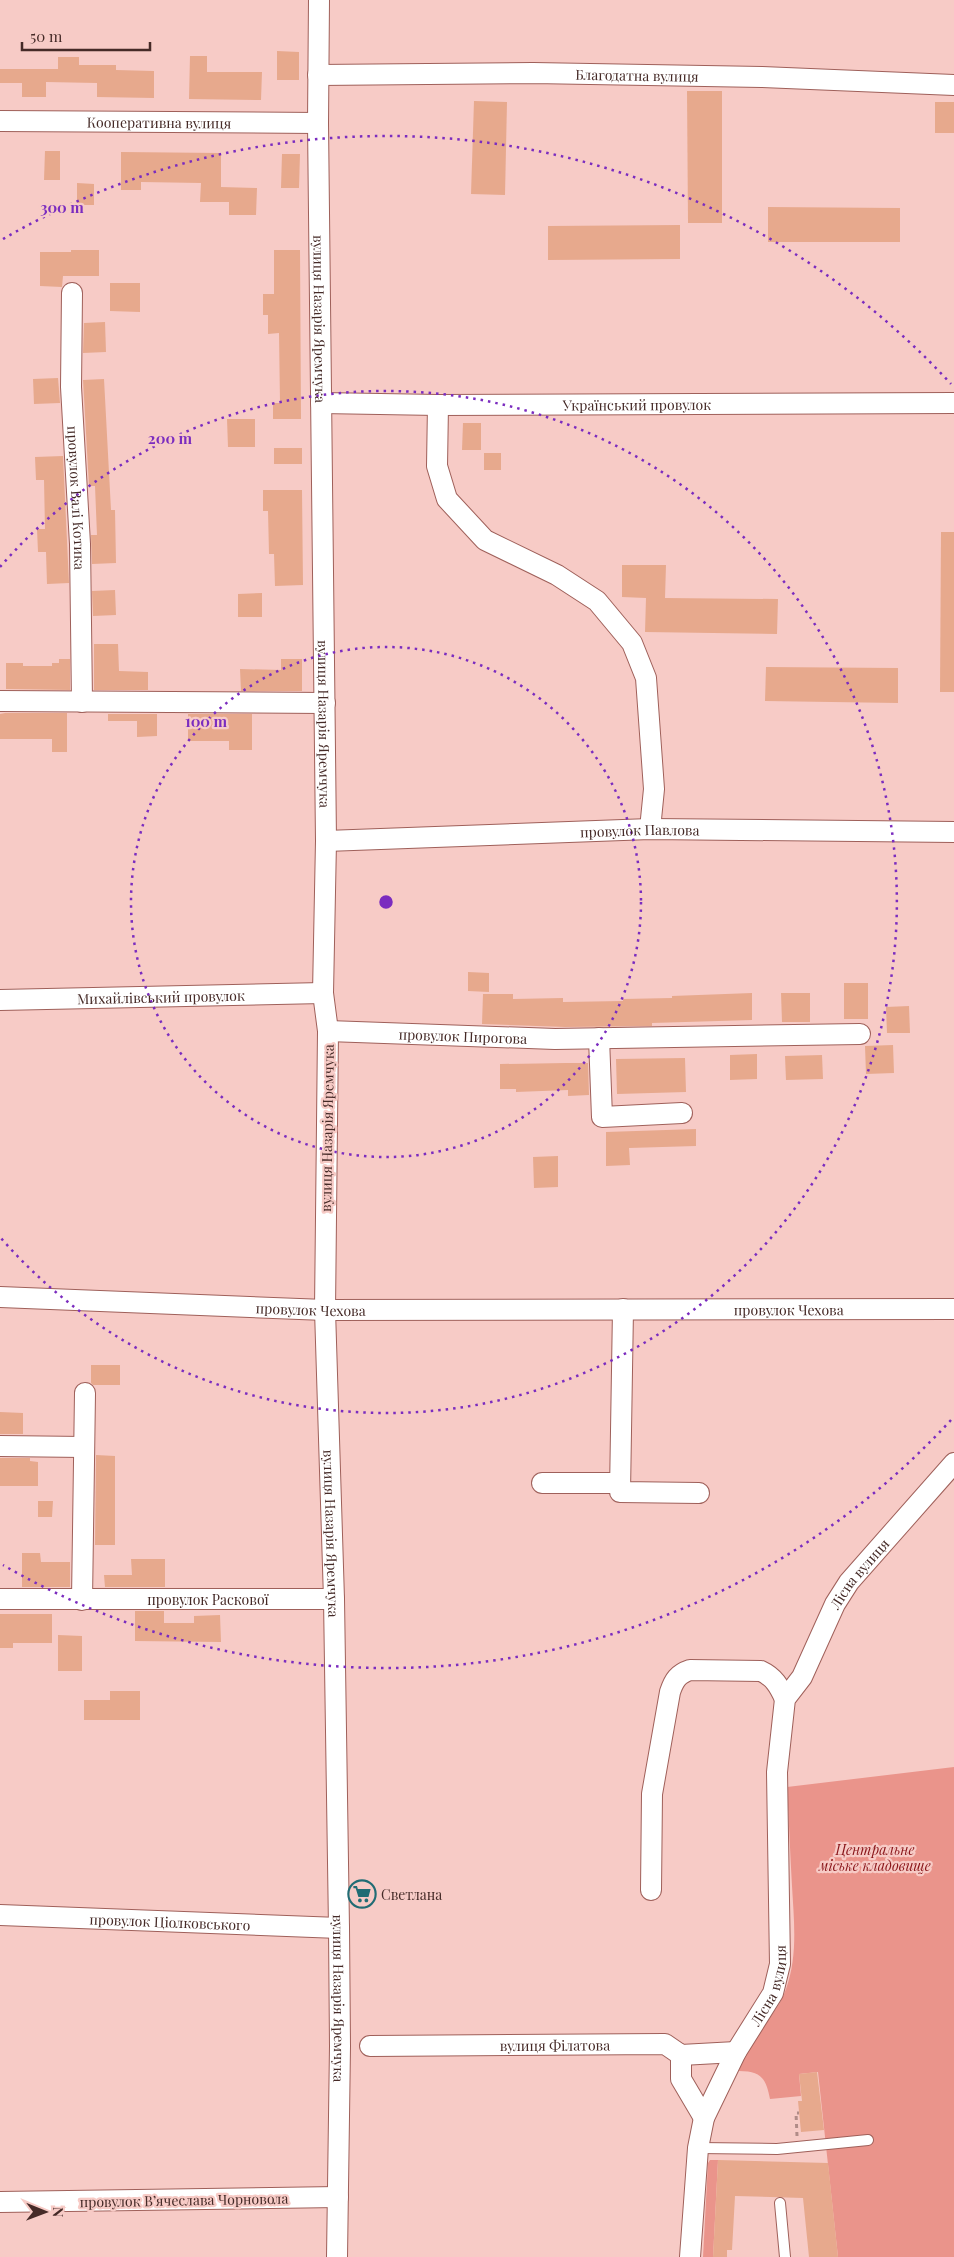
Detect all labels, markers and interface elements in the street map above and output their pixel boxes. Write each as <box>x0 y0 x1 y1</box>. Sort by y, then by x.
scale bar <box>22 20 150 52</box>
text: 50 m <box>30 26 63 46</box>
street label: Благодатна вулиця <box>575 64 699 85</box>
street label: Кооперативна вулиця <box>87 112 232 132</box>
text: 300 m <box>40 197 84 217</box>
street label: вулиця Назарія Яремчука <box>310 235 331 403</box>
street label: Український провулок <box>562 394 711 414</box>
street label: провулок Валі Котика <box>64 425 90 570</box>
text: 200 m <box>148 428 193 448</box>
street label: вулиця Назарія Яремчука <box>314 640 335 808</box>
text: 100 m <box>185 711 228 731</box>
street label: провулок Павлова <box>580 819 700 841</box>
centre of rings <box>377 893 395 911</box>
street label: Михайлівський провулок <box>77 985 245 1008</box>
street label: провулок Пирогова <box>398 1024 528 1048</box>
street label: вулиця Назарія Яремчука <box>316 1044 338 1212</box>
street label: провулок Чехова <box>255 1298 366 1320</box>
street label: провулок Чехова <box>734 1300 844 1319</box>
street label: вулиця Назарія Яремчука <box>320 1449 344 1618</box>
street label: Лісна вулиця <box>824 1534 893 1613</box>
street label: провулок Раскової <box>147 1590 270 1609</box>
park label: Центральне міське кладовище <box>818 1840 931 1875</box>
supermarket icon: Светлана <box>347 1879 377 1909</box>
place label: Светлана <box>381 1885 442 1904</box>
street label: провулок Ціолковського <box>89 1909 251 1934</box>
street label: вулиця Назарія Яремчука <box>329 1914 350 2082</box>
street label: Лісна вулиця <box>745 1944 790 2030</box>
street label: вулиця Філатова <box>500 2035 610 2055</box>
north arrow <box>20 2187 70 2237</box>
street label: провулок Вʼячеслава Чорновола <box>79 2189 289 2211</box>
text: N <box>49 2207 68 2217</box>

